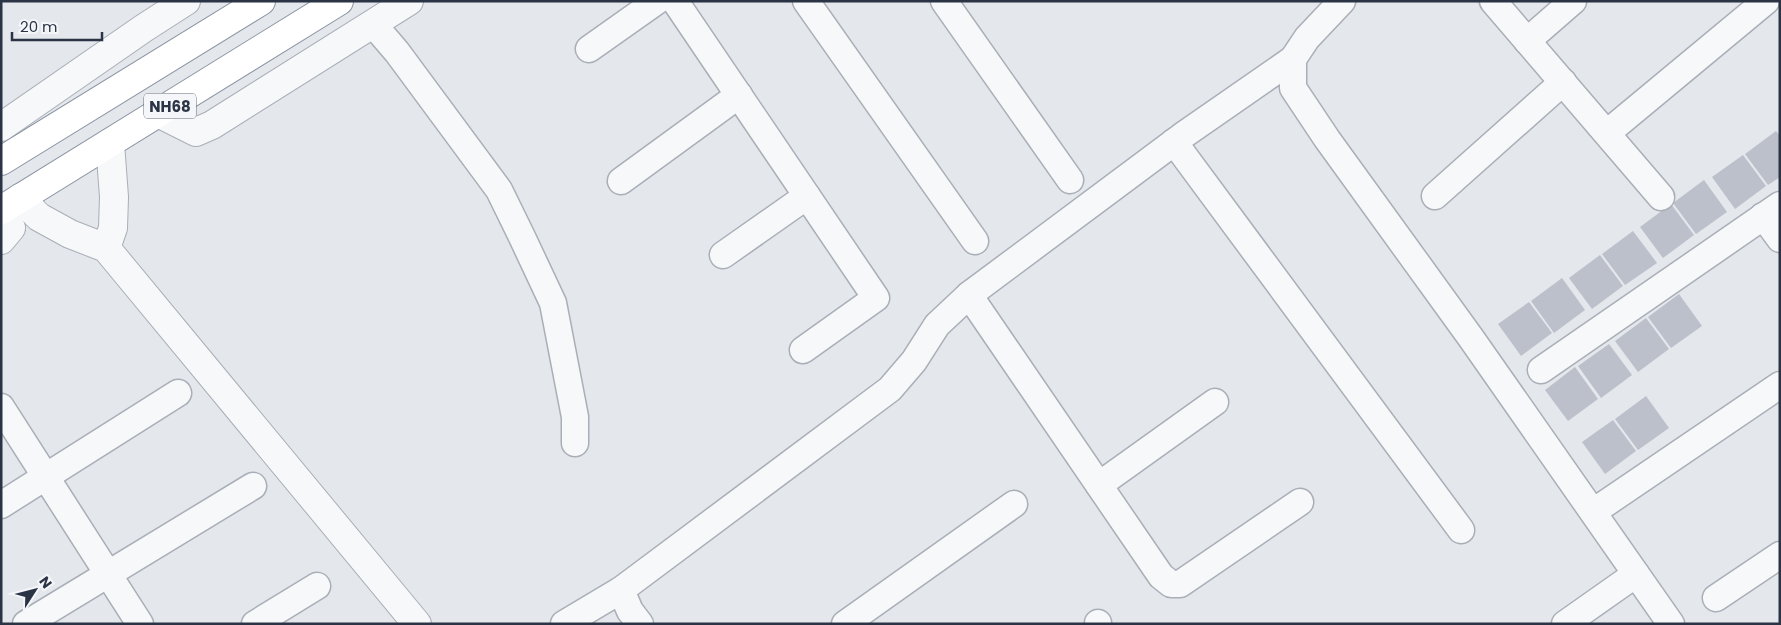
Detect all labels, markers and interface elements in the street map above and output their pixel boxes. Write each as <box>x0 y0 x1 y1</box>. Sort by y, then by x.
scale bar <box>12 10 102 42</box>
text: 20 m <box>20 16 58 37</box>
road number: NH68 <box>144 94 196 118</box>
north arrow <box>10 565 60 615</box>
text: N <box>34 572 57 592</box>

